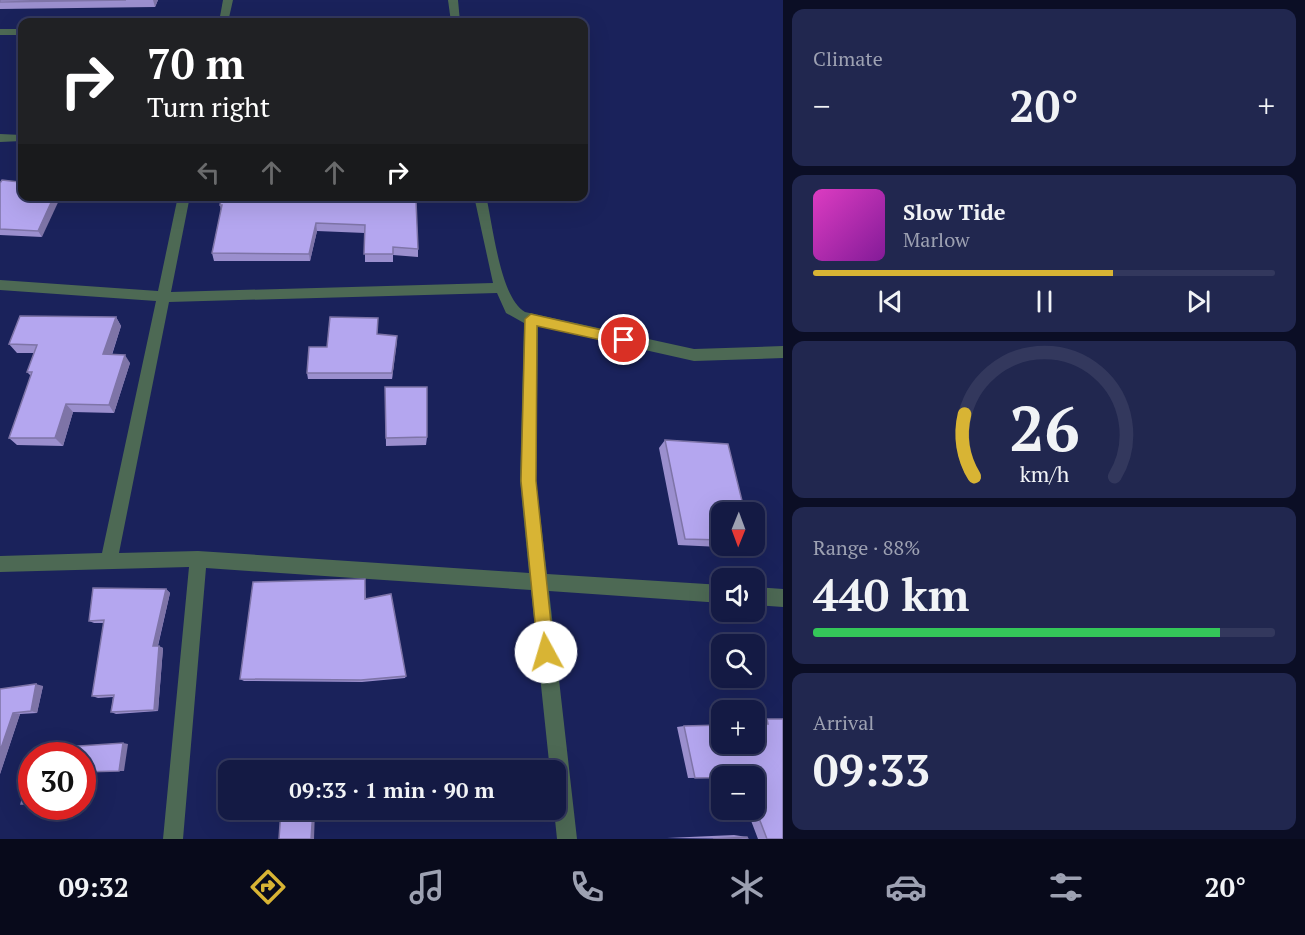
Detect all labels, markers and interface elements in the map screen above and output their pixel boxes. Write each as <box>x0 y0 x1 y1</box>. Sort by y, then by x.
text: 70 m <box>147 35 245 91</box>
icon: right <box>48 42 126 120</box>
text: Climate <box>813 45 883 72</box>
text: 20° <box>1009 75 1079 135</box>
text: − <box>813 84 831 127</box>
text: + <box>1257 84 1275 127</box>
text: Turn right <box>147 89 270 125</box>
icon: left <box>192 156 225 189</box>
icon: ahead <box>255 156 288 189</box>
icon: ahead <box>318 156 351 189</box>
icon: right <box>381 156 414 189</box>
text: Slow Tide <box>903 197 1006 226</box>
text: Marlow <box>903 226 970 253</box>
icon: previous <box>874 285 907 318</box>
icon: pause <box>1028 285 1061 318</box>
icon: next <box>1182 285 1215 318</box>
pin <box>598 314 649 365</box>
icon: arrive <box>607 323 640 356</box>
text: 26 <box>1009 386 1079 469</box>
text: km/h <box>1019 460 1069 488</box>
north arrow <box>711 502 765 556</box>
map controls <box>711 502 765 820</box>
text: Range · 88% <box>813 534 920 561</box>
text: 440 km <box>813 564 969 624</box>
button: sound <box>711 568 765 622</box>
position arrow <box>514 620 578 684</box>
button: search <box>711 634 765 688</box>
button: + <box>711 700 765 754</box>
text: Arrival <box>813 709 874 736</box>
text: 09:33 <box>813 739 930 799</box>
speed limit sign: 30 <box>18 742 96 820</box>
button: − <box>711 766 765 820</box>
text: 09:33 · 1 min · 90 m <box>289 775 495 804</box>
icon: directions <box>247 866 289 908</box>
icon: music <box>406 866 448 908</box>
icon: phone <box>566 866 608 908</box>
icon: climate <box>726 866 768 908</box>
icon: car <box>885 866 927 908</box>
icon: filters <box>1045 866 1087 908</box>
text: 09:32 <box>59 869 129 905</box>
text: 20° <box>1204 869 1246 905</box>

